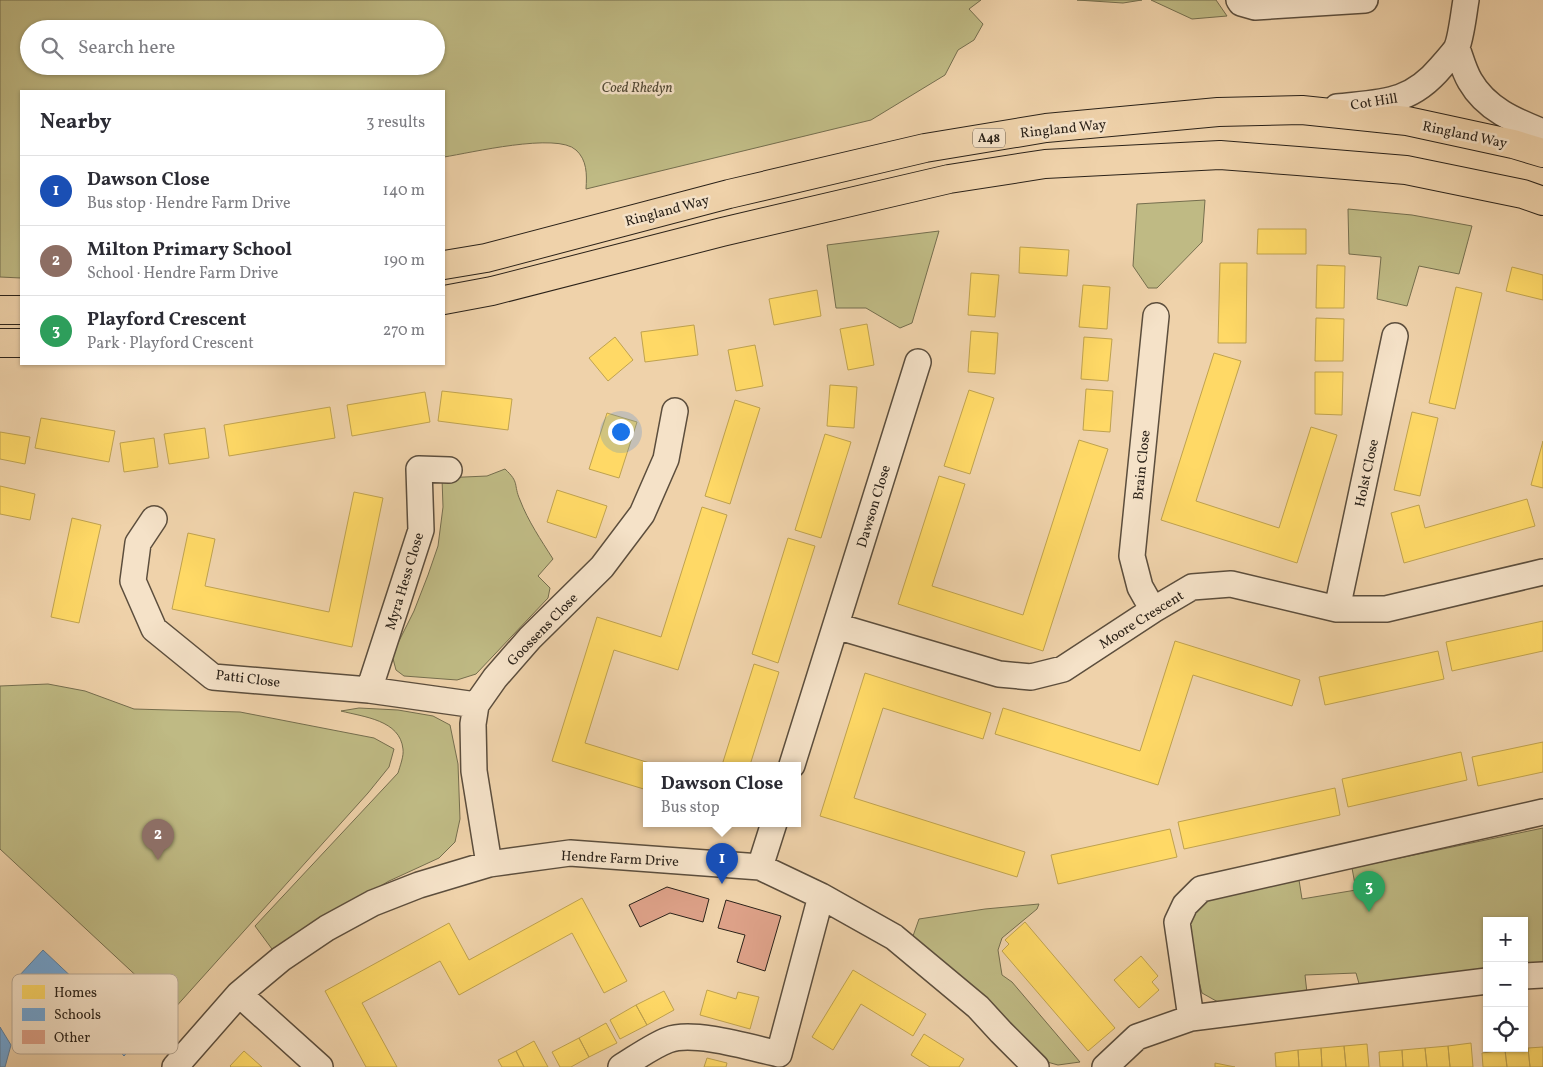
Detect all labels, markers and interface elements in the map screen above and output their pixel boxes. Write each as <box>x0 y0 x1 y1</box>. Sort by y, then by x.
search box <box>20 20 445 75</box>
icon: search <box>38 34 66 62</box>
text: Search here <box>78 35 175 61</box>
park label: Coed Rhedyn <box>601 79 673 98</box>
street label: Cot Hill <box>1349 89 1399 116</box>
text: Nearby <box>40 108 111 137</box>
text: 3 results <box>366 112 425 134</box>
street label: Ringland Way <box>1019 115 1107 143</box>
street label: Ringland Way <box>1421 117 1509 154</box>
road number: A48 <box>973 128 1005 148</box>
text: Dawson Close <box>87 167 210 193</box>
text: 1 <box>53 180 59 202</box>
text: 140 m <box>383 180 425 202</box>
street label: Ringland Way <box>623 191 712 232</box>
text: Bus stop · Hendre Farm Drive <box>87 193 291 215</box>
text: Milton Primary School <box>87 237 292 263</box>
text: 2 <box>52 250 60 272</box>
text: 190 m <box>383 250 425 272</box>
text: School · Hendre Farm Drive <box>87 263 278 285</box>
text: Playford Crescent <box>87 307 247 333</box>
text: 3 <box>52 320 60 342</box>
text: 270 m <box>383 320 425 342</box>
text: Park · Playford Crescent <box>87 333 254 355</box>
your location <box>608 419 634 445</box>
street label: Brain Close <box>1129 429 1156 501</box>
street label: Holst Close <box>1351 437 1384 509</box>
street label: Dawson Close <box>853 462 896 550</box>
street label: Myra Hess Close <box>382 530 429 632</box>
street label: Moore Crescent <box>1096 587 1188 654</box>
street label: Goossens Close <box>503 589 583 671</box>
street label: Patti Close <box>214 666 282 693</box>
popup <box>643 762 801 827</box>
text: Dawson Close <box>661 771 783 797</box>
text: Bus stop <box>661 797 720 819</box>
pin: 2 <box>142 819 174 860</box>
pin: 1 <box>706 843 738 884</box>
street label: Hendre Farm Drive <box>560 847 680 872</box>
pin: 3 <box>1353 871 1385 912</box>
map controls <box>1483 917 1528 1052</box>
button: + <box>1483 917 1528 962</box>
button: − <box>1483 962 1528 1007</box>
legend <box>12 974 178 1054</box>
text: Homes <box>54 984 97 1003</box>
text: Schools <box>54 1006 101 1025</box>
button: locate <box>1483 1007 1528 1052</box>
text: Other <box>54 1029 90 1048</box>

